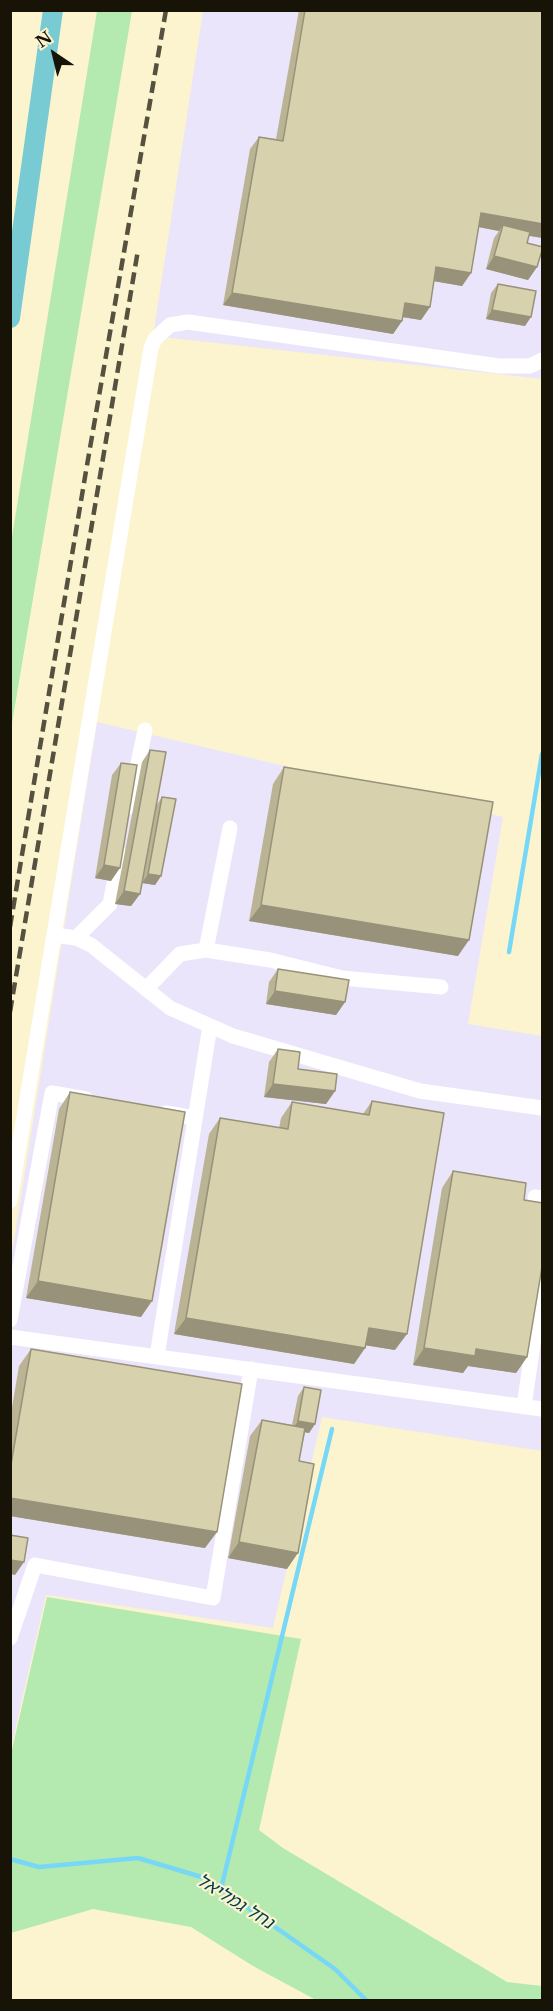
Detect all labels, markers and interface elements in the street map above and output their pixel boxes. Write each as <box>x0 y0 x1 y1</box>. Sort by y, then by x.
north arrow <box>24 24 84 84</box>
text: N <box>32 27 56 52</box>
water label: נחל גמליאל <box>193 1870 277 1934</box>

